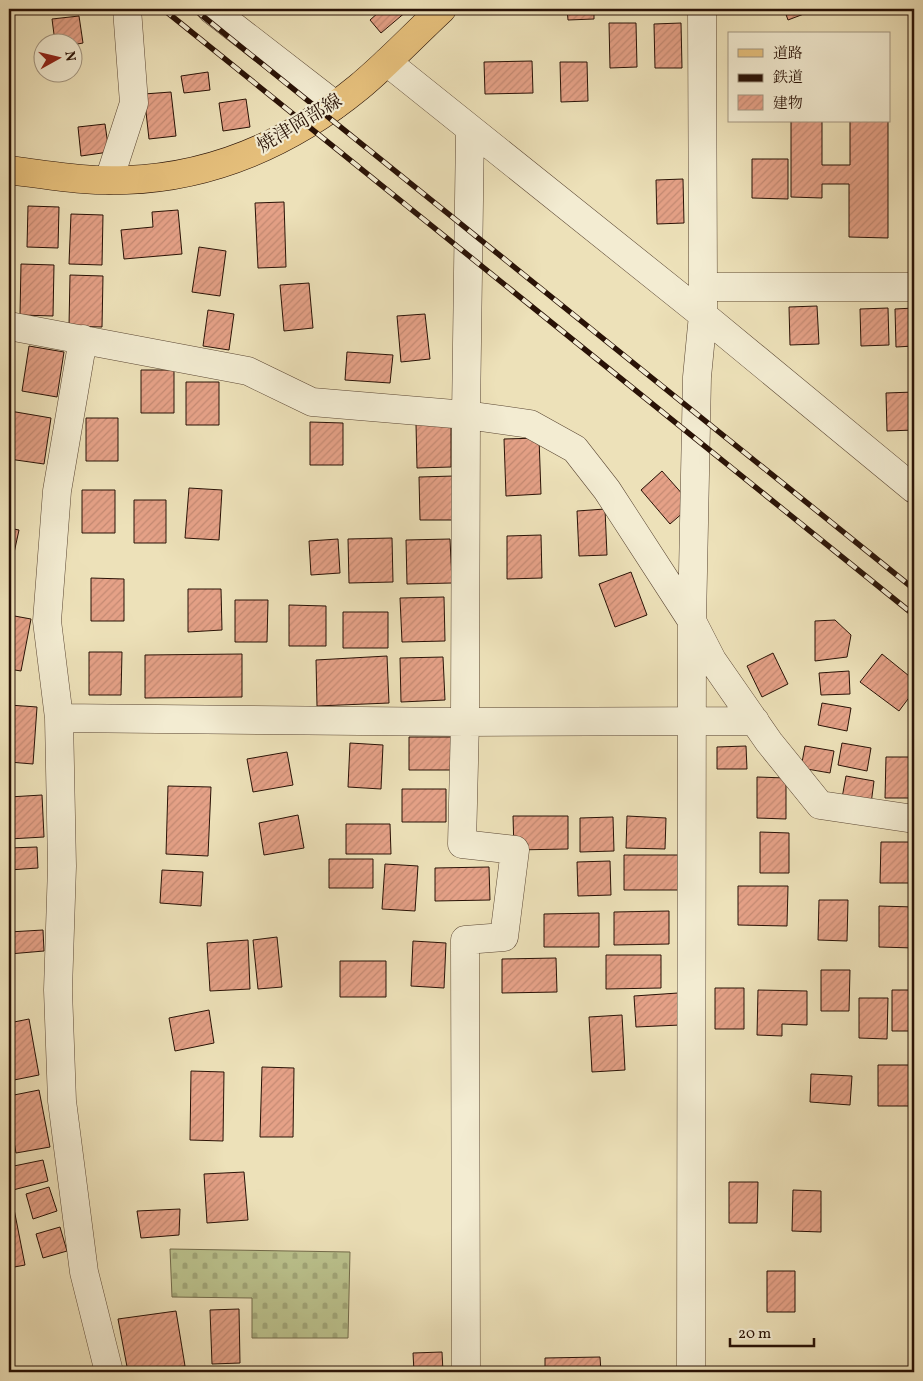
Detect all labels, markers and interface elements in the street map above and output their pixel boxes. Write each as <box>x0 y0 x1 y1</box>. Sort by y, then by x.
north arrow <box>32 32 82 82</box>
legend <box>728 32 890 122</box>
text: 道路 <box>773 44 803 65</box>
text: N <box>59 50 80 63</box>
text: 鉄道 <box>773 68 803 89</box>
street label: 焼津岡部線 <box>253 88 347 160</box>
text: 建物 <box>773 94 803 115</box>
scale bar <box>730 1316 814 1348</box>
text: 20 m <box>738 1324 771 1345</box>

